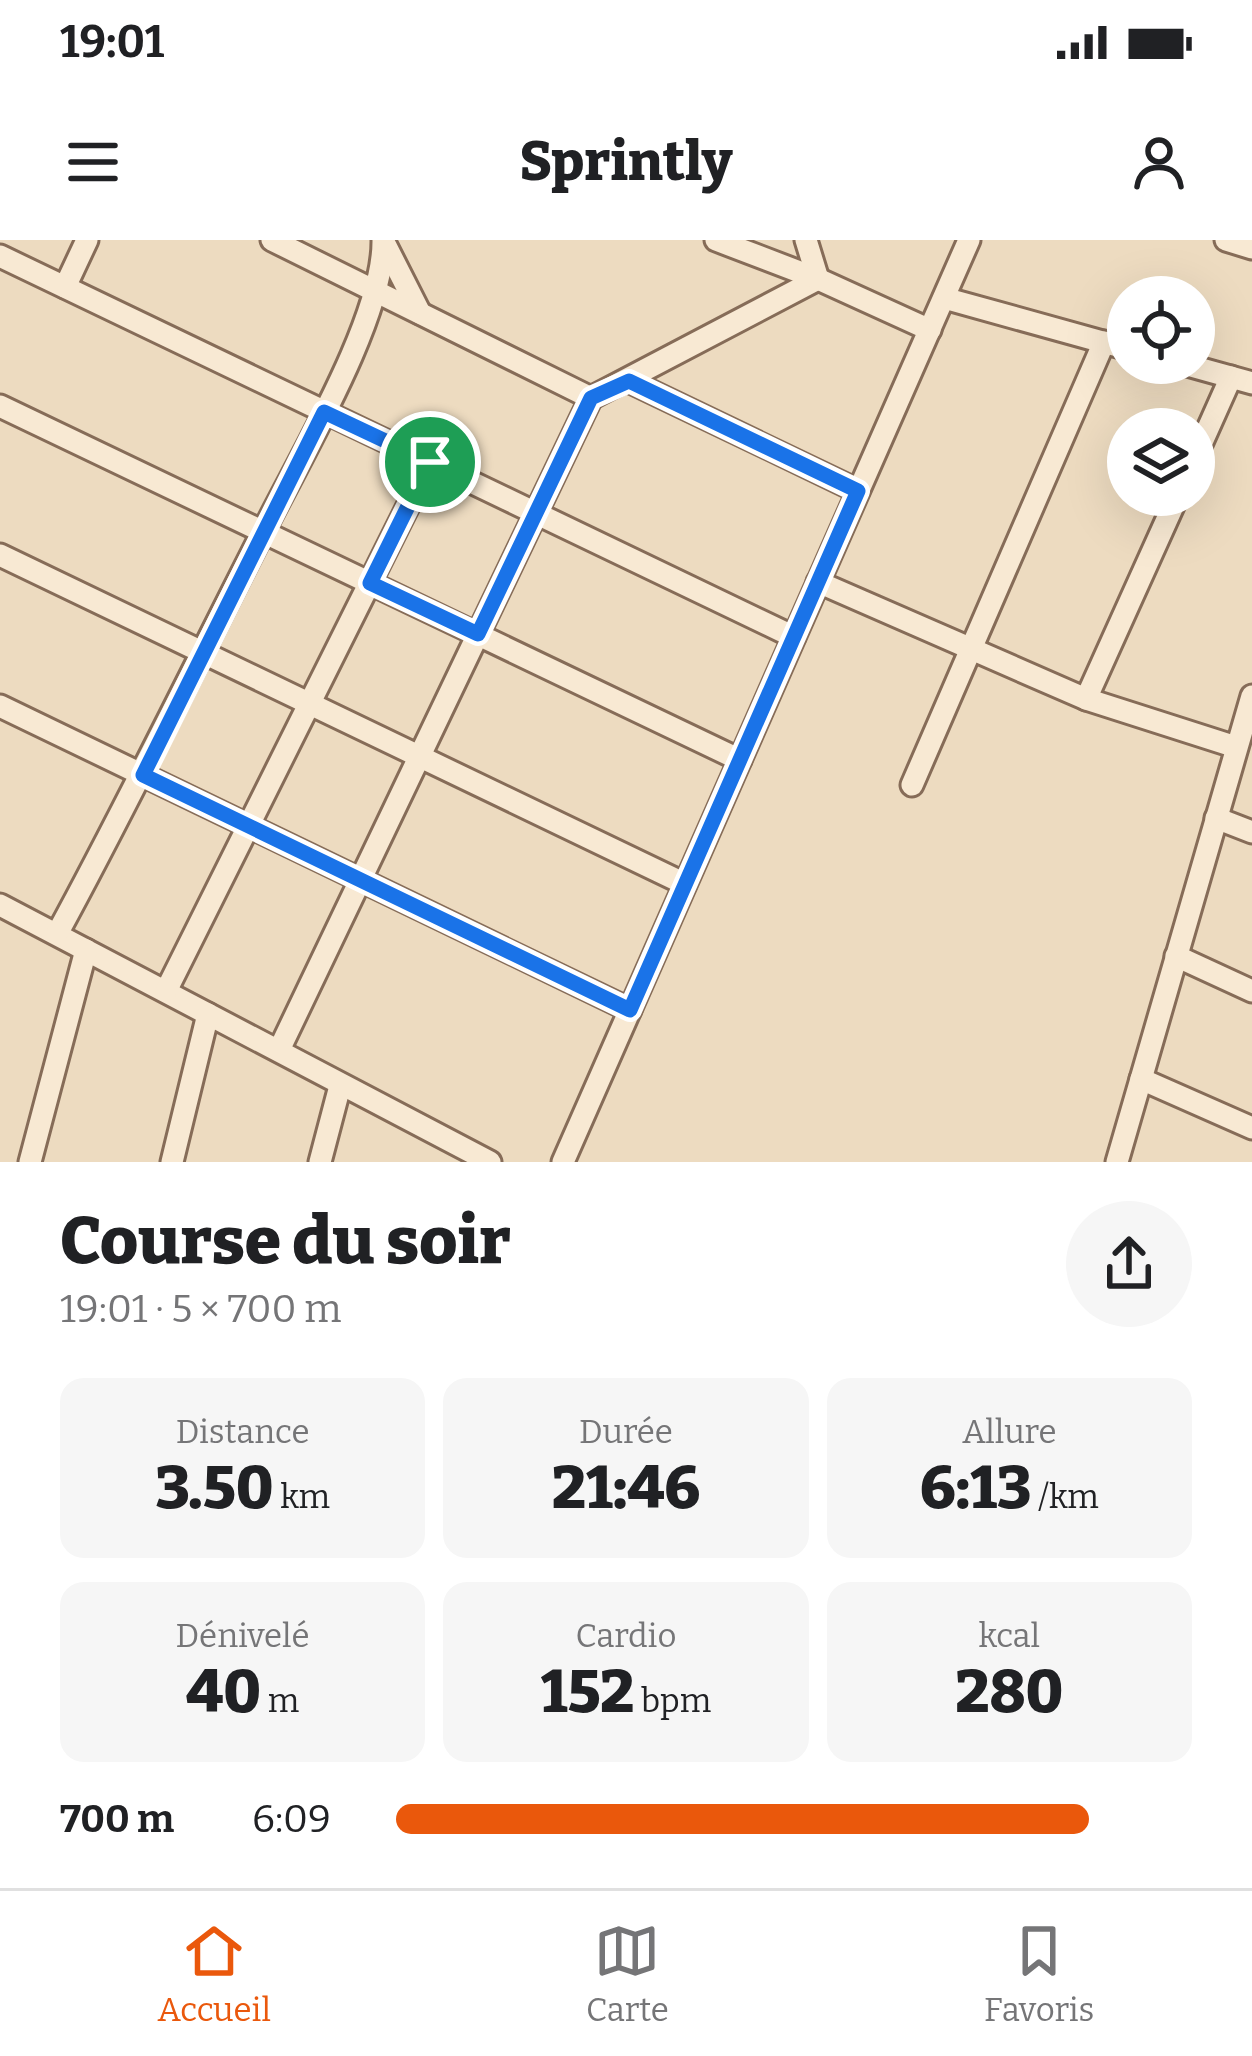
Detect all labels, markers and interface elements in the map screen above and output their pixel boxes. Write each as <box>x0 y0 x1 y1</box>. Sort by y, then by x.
text: 19:01 <box>60 15 164 69</box>
icon: menu <box>60 129 126 195</box>
icon: person <box>1126 129 1192 195</box>
text: Sprintly <box>520 130 732 194</box>
map controls <box>1107 276 1215 516</box>
button: locate <box>1107 276 1215 384</box>
button: layers <box>1107 408 1215 516</box>
pin <box>379 411 481 513</box>
icon: arrive <box>397 429 463 495</box>
text: Course du soir <box>60 1201 511 1280</box>
button: share <box>1066 1201 1192 1327</box>
text: 19:01 · 5 × 700 m <box>60 1286 341 1332</box>
text: Distance <box>176 1412 310 1452</box>
text: Durée <box>579 1412 673 1452</box>
text: Allure <box>962 1412 1056 1452</box>
text: 3.50 <box>155 1452 274 1524</box>
text: 21:46 <box>552 1452 700 1524</box>
text: 6:13 <box>920 1452 1032 1524</box>
text: km <box>274 1477 330 1517</box>
text: /km <box>1032 1477 1099 1517</box>
text: Dénivelé <box>176 1616 310 1656</box>
text: Cardio <box>576 1616 676 1656</box>
text: kcal <box>979 1616 1040 1656</box>
text: 40 <box>186 1656 261 1728</box>
text: 152 <box>541 1656 634 1728</box>
text: 280 <box>955 1656 1063 1728</box>
text: m <box>261 1681 299 1721</box>
text: bpm <box>634 1681 711 1721</box>
text: 700 m <box>60 1796 174 1842</box>
text: 6:09 <box>252 1796 331 1842</box>
tab: Accueil <box>158 1918 271 2030</box>
tab: Carte <box>586 1918 669 2030</box>
tab: Favoris <box>984 1918 1094 2030</box>

